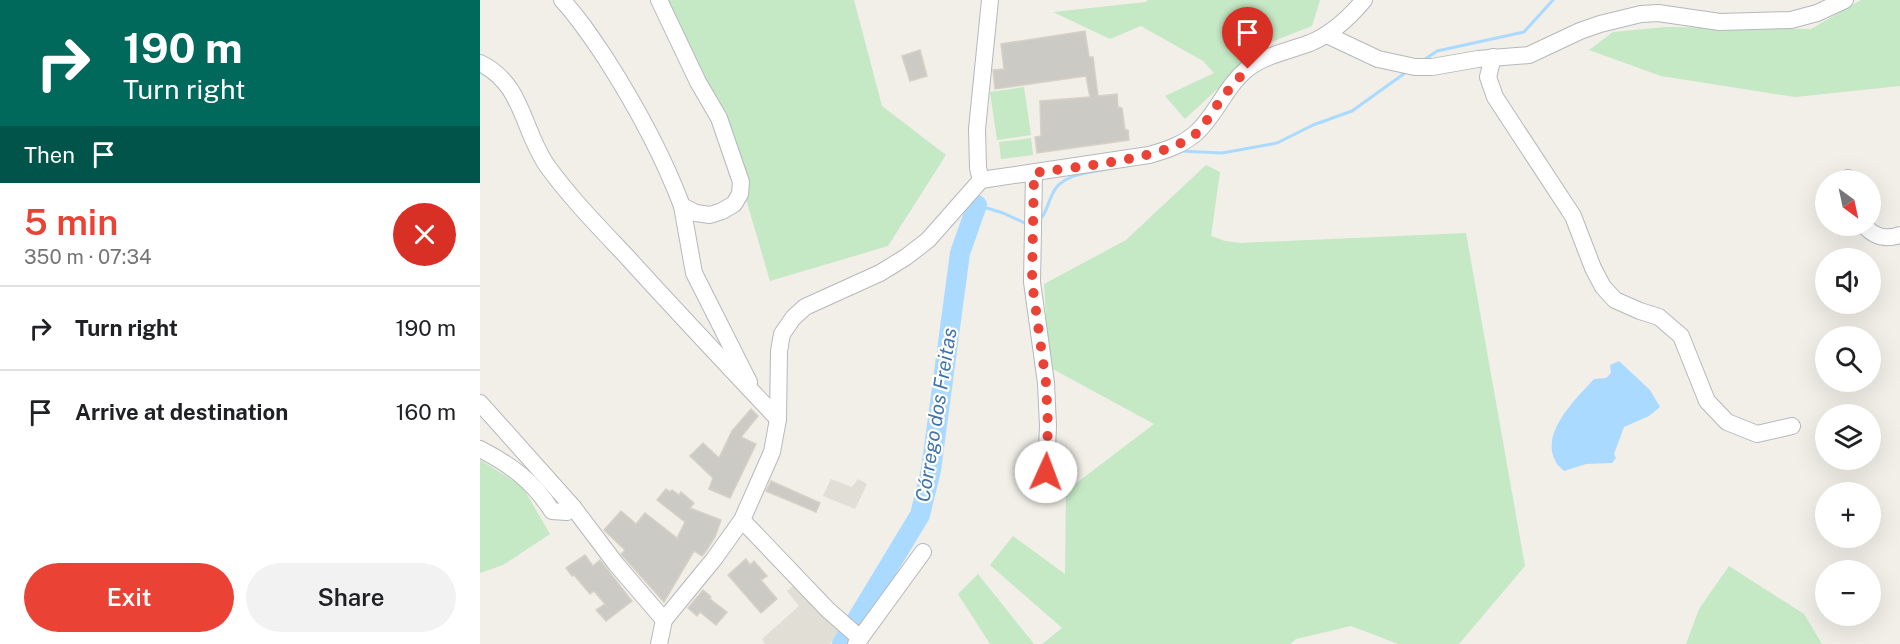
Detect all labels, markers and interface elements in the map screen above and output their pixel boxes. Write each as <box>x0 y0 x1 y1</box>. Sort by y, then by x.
pin <box>1222 7 1273 69</box>
icon: arrive <box>1231 16 1264 49</box>
text: 190 m <box>123 23 243 72</box>
icon: right <box>24 24 102 102</box>
text: Turn right <box>123 73 246 105</box>
icon: arrive <box>87 138 120 171</box>
text: Then <box>24 142 75 168</box>
north arrow <box>1815 170 1881 236</box>
map controls <box>1815 170 1881 626</box>
text: 5 min <box>24 201 118 243</box>
button: close <box>393 203 456 266</box>
text: 350 m · 07:34 <box>24 245 152 269</box>
button: sound <box>1815 248 1881 314</box>
icon: right <box>24 312 57 345</box>
text: Turn right <box>75 315 178 341</box>
text: 190 m <box>396 315 456 341</box>
water label: Córrego dos Freitas <box>910 326 962 504</box>
button: search <box>1815 326 1881 392</box>
icon: arrive <box>24 396 57 429</box>
text: Arrive at destination <box>75 399 288 425</box>
text: 160 m <box>396 399 456 425</box>
button: layers <box>1815 404 1881 470</box>
position arrow <box>1014 440 1078 504</box>
button: + <box>1815 482 1881 548</box>
button: − <box>1815 560 1881 626</box>
button: Exit <box>24 563 234 632</box>
button: Share <box>246 563 456 632</box>

